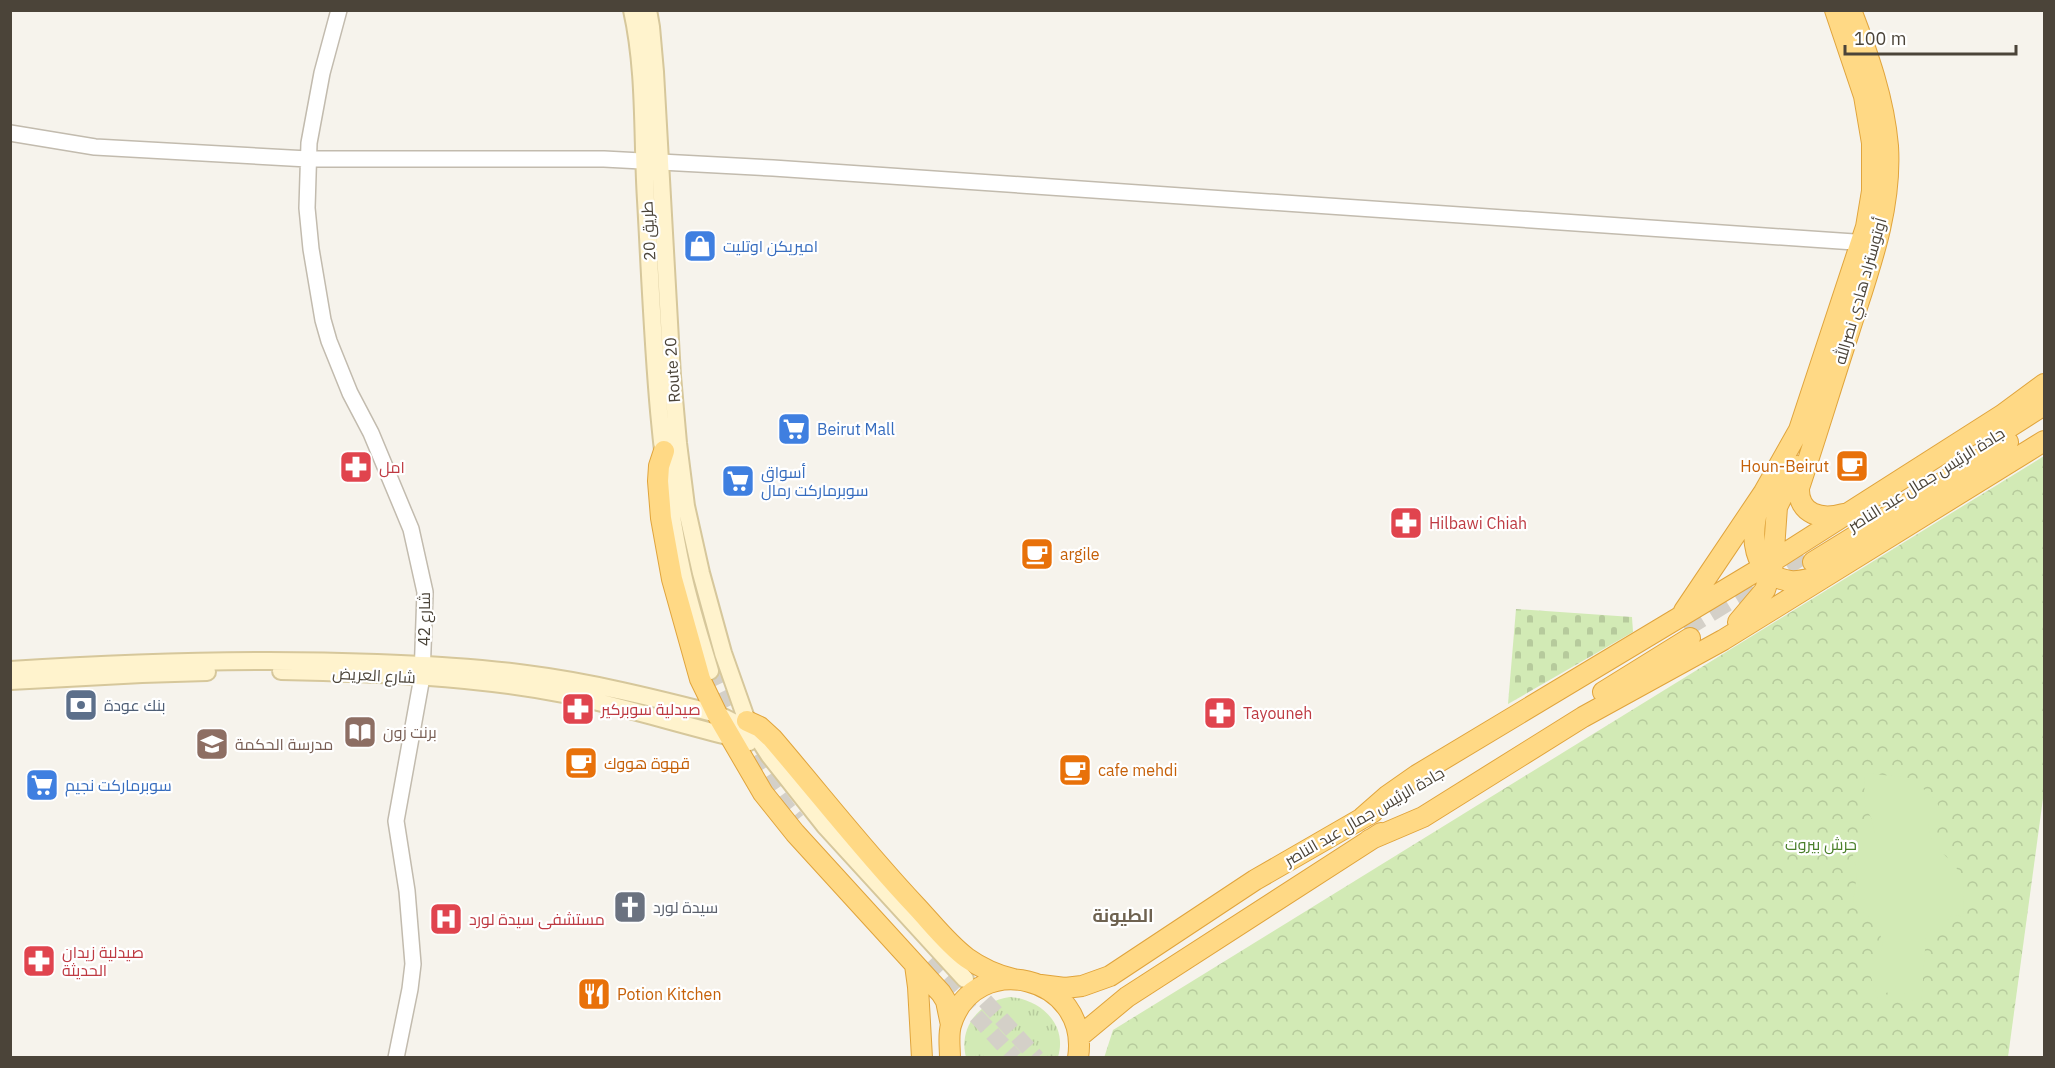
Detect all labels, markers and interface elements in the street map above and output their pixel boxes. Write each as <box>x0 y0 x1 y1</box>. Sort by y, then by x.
scale bar <box>1845 18 2016 56</box>
text: 100 m <box>1854 27 1906 50</box>
street label: طريق 20 <box>636 201 661 261</box>
street label: أوتوستراد هادي نصرالله <box>1829 215 1894 368</box>
shop icon: اميريكن اوتليت <box>682 228 718 264</box>
place label: اميريكن اوتليت <box>723 236 818 257</box>
street label: Route 20 <box>660 337 684 403</box>
supermarket icon: Beirut Mall <box>776 411 812 447</box>
place label: Beirut Mall <box>817 419 895 439</box>
street label: جادة الرئيس جمال عبد الناصر <box>1843 422 2009 537</box>
cafe icon: Houn-Beirut <box>1834 448 1870 484</box>
pharmacy icon: امل <box>338 449 374 485</box>
place label: Houn-Beirut <box>1740 456 1829 476</box>
place label: امل <box>379 457 405 478</box>
place label: أسواق سوبرماركت رمال <box>761 462 868 501</box>
supermarket icon: أسواق سوبرماركت رمال <box>720 463 756 499</box>
pharmacy icon: Hilbawi Chiah <box>1388 505 1424 541</box>
place label: Hilbawi Chiah <box>1429 513 1527 533</box>
cafe icon: argile <box>1019 536 1055 572</box>
place label: argile <box>1060 544 1100 564</box>
street label: شارع 42 <box>414 592 436 646</box>
street label: شارع العريض <box>332 663 416 689</box>
bank icon: بنك عودة <box>63 687 99 723</box>
pharmacy icon: صيدلية سوبركير <box>560 691 596 727</box>
place label: بنك عودة <box>104 695 166 715</box>
pharmacy icon: Tayouneh <box>1202 695 1238 731</box>
place label: صيدلية سوبركير <box>600 699 701 719</box>
place label: Tayouneh <box>1243 703 1312 723</box>
library icon: برنت زون <box>342 714 378 750</box>
place label: برنت زون <box>383 722 437 743</box>
school or university icon: مدرسة الحكمة <box>194 726 230 762</box>
place label: مدرسة الحكمة <box>235 734 333 754</box>
cafe icon: قهوة هووك <box>563 745 599 781</box>
cafe icon: cafe mehdi <box>1057 752 1093 788</box>
place label: قهوة هووك <box>604 753 690 774</box>
place label: cafe mehdi <box>1098 760 1177 780</box>
street label: جادة الرئيس جمال عبد الناصر <box>1280 762 1448 871</box>
supermarket icon: سوبرماركت نجيم <box>24 767 60 803</box>
place label: سوبرماركت نجيم <box>65 775 172 797</box>
park label: حرش بيروت <box>1785 834 1857 855</box>
church icon: سيدة لورد <box>612 889 648 925</box>
place label: سيدة لورد <box>653 897 718 917</box>
hospital icon: مستشفى سيدة لورد <box>428 901 464 937</box>
district label: الطيونة <box>1092 904 1154 927</box>
place label: مستشفى سيدة لورد <box>469 909 605 930</box>
place label: صيدلية زيدان الحديثة <box>62 942 144 980</box>
pharmacy icon: صيدلية زيدان الحديثة <box>21 943 57 979</box>
restaurant icon: Potion Kitchen <box>576 976 612 1012</box>
place label: Potion Kitchen <box>617 984 721 1004</box>

